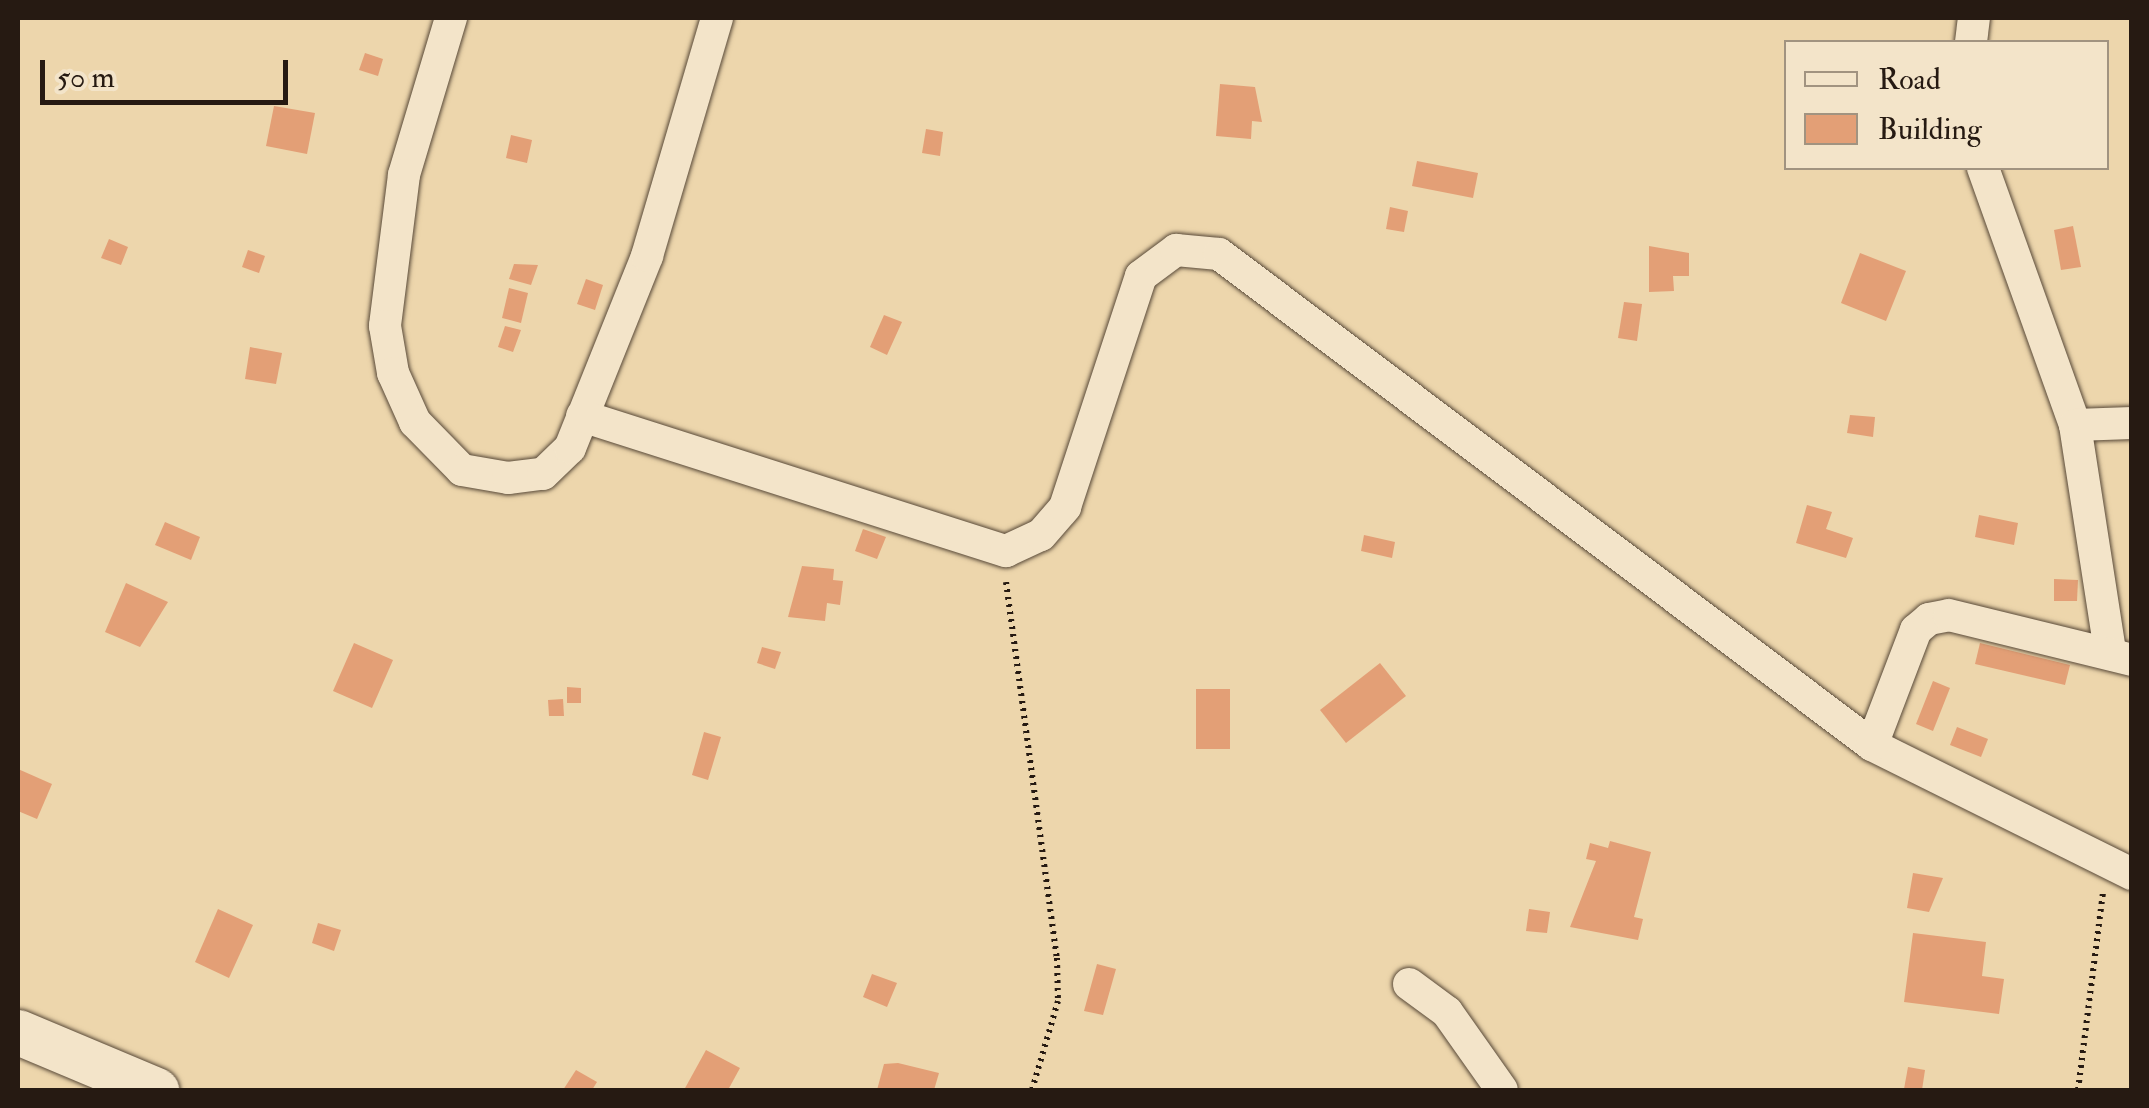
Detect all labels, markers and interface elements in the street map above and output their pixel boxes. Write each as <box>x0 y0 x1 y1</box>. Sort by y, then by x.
scale bar <box>45 40 292 102</box>
legend <box>1784 40 2109 170</box>
text: 50 m <box>57 59 115 96</box>
text: Road <box>1878 61 1941 98</box>
text: Building <box>1878 111 1982 148</box>

